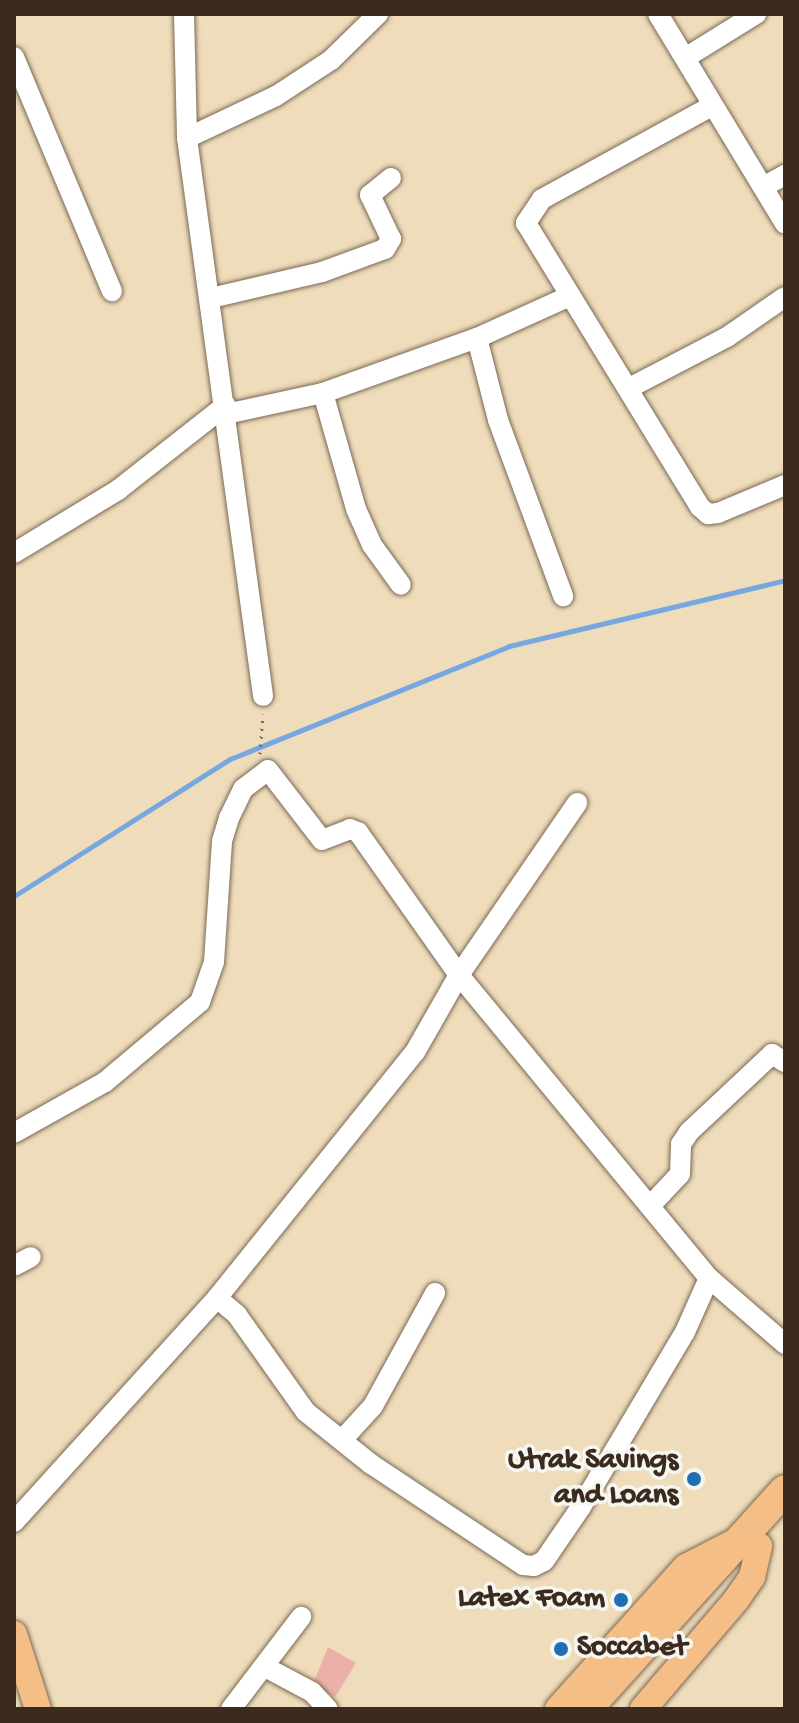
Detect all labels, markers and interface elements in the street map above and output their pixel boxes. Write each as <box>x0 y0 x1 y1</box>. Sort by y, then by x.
place label: Utrak Savings and Loans <box>508 1444 678 1514</box>
marker: Utrak Savings and Loans <box>685 1470 703 1488</box>
place label: Latex Foam <box>458 1582 605 1618</box>
marker: Latex Foam <box>612 1591 630 1609</box>
place label: Soccabet <box>577 1631 687 1667</box>
marker: Soccabet <box>552 1640 570 1658</box>

